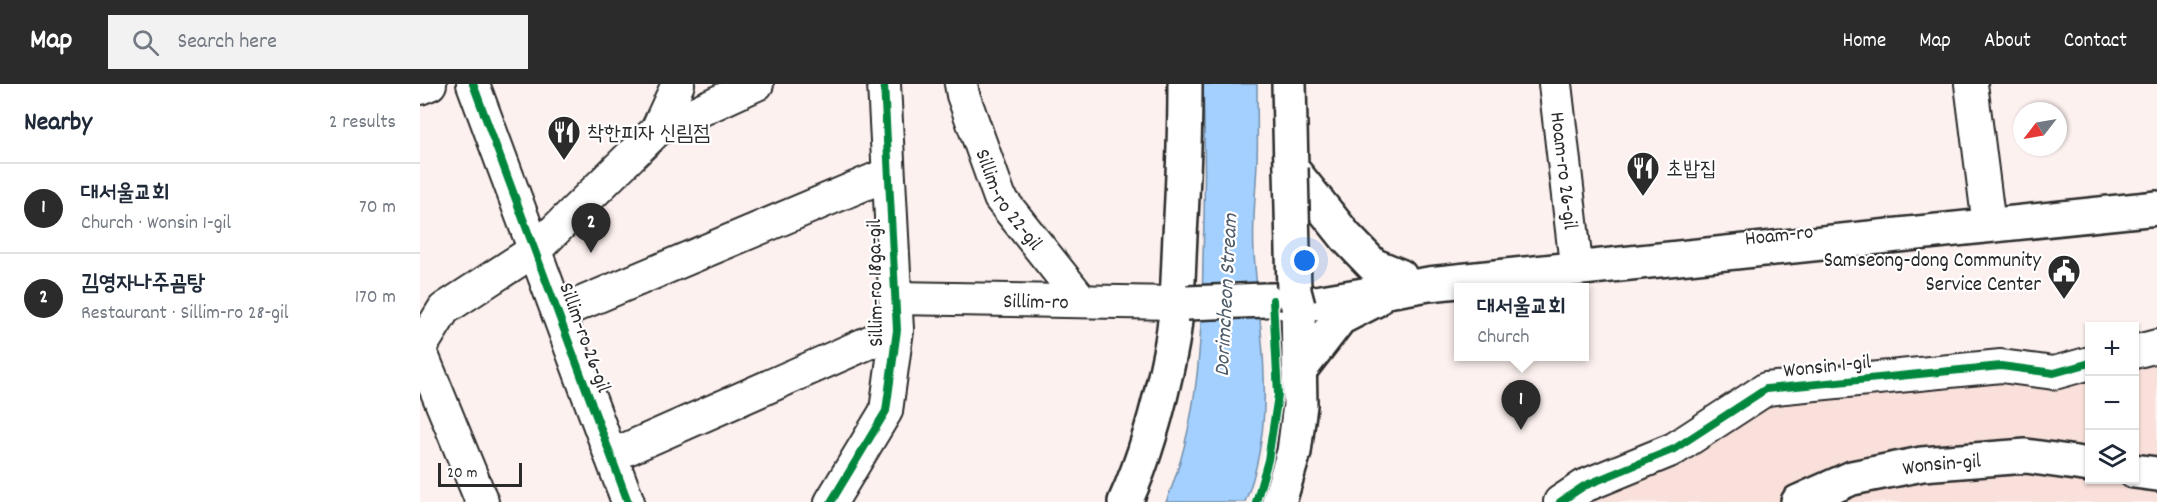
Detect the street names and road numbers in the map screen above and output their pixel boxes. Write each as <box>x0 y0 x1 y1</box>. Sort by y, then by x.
street label: Hoam-ro 26-gil <box>1540 110 1584 231</box>
street label: Sillim-ro 22-gil <box>966 145 1048 258</box>
street label: Hoam-ro <box>1744 218 1815 255</box>
street label: Sillim-ro 18ga-gil <box>861 219 893 347</box>
street label: Sillim-ro 26-gil <box>549 279 617 397</box>
street label: Sillim-ro <box>1003 288 1069 319</box>
street label: Wonsin 1-gil <box>1782 348 1873 388</box>
street label: Wonsin-gil <box>1900 448 1982 486</box>

